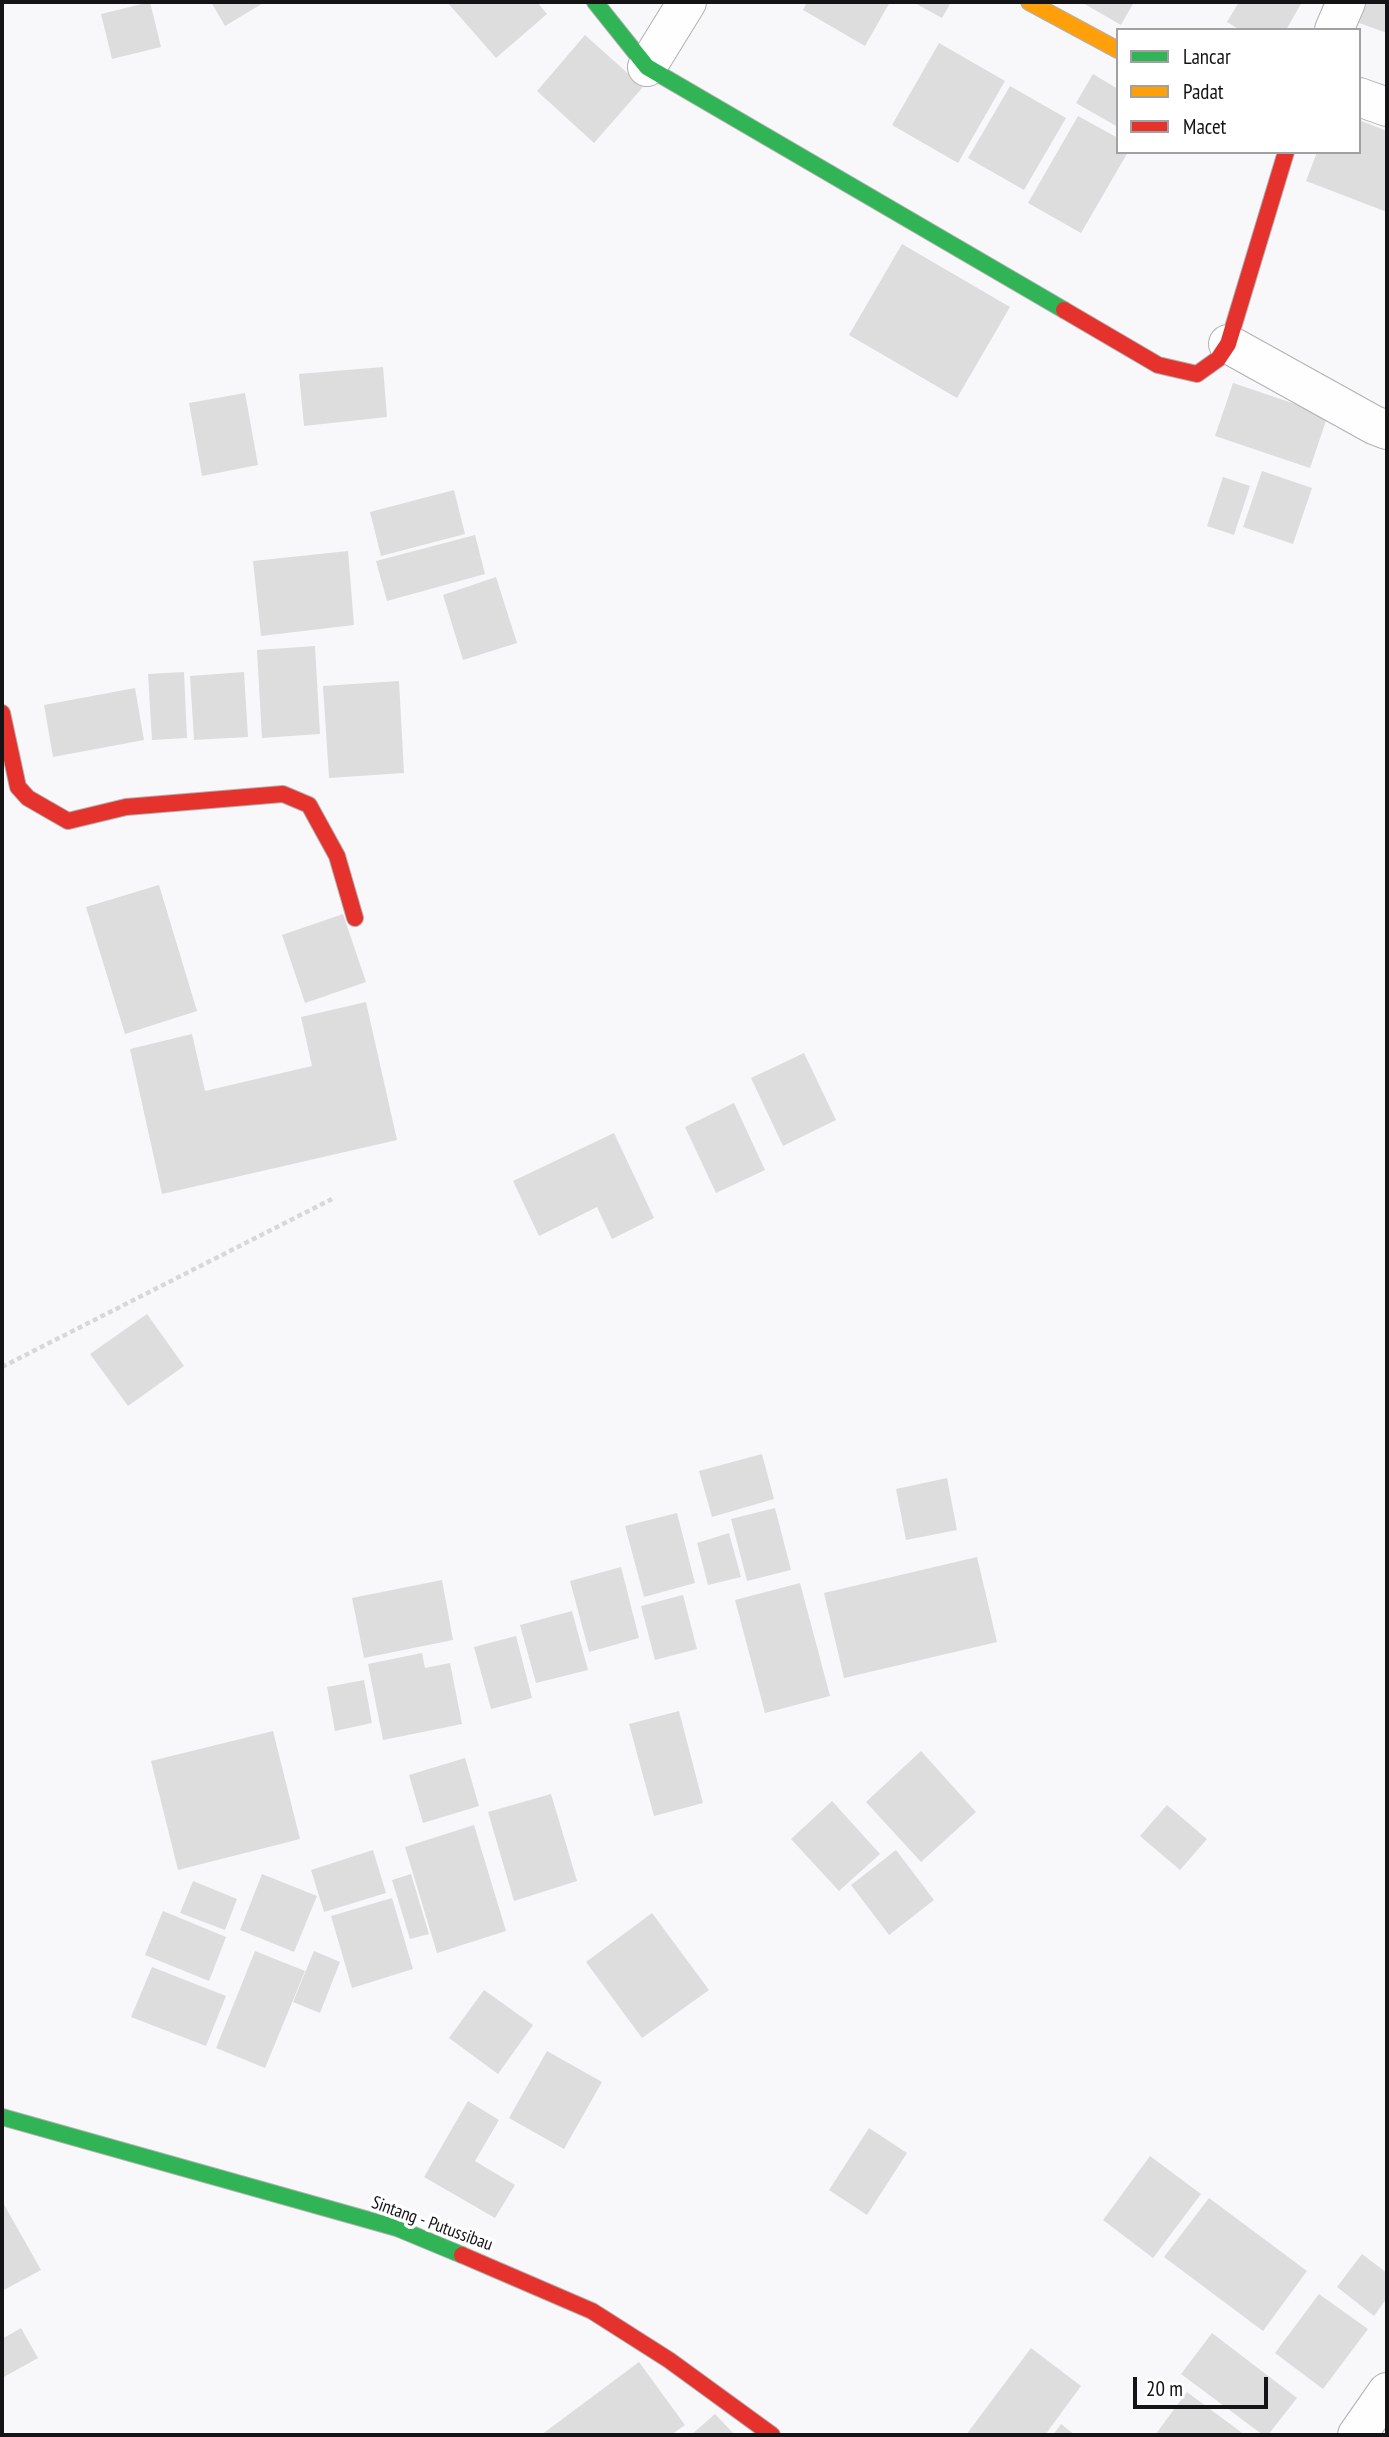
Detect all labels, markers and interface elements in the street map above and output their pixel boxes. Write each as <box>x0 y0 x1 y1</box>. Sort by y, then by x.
legend <box>1116 28 1361 154</box>
text: Lancar <box>1183 43 1231 70</box>
text: Padat <box>1183 78 1224 105</box>
text: Macet <box>1183 113 1226 140</box>
street label: Sintang - Putussibau <box>368 2192 496 2256</box>
scale bar <box>1137 2364 1272 2408</box>
text: 20 m <box>1146 2375 1183 2402</box>

